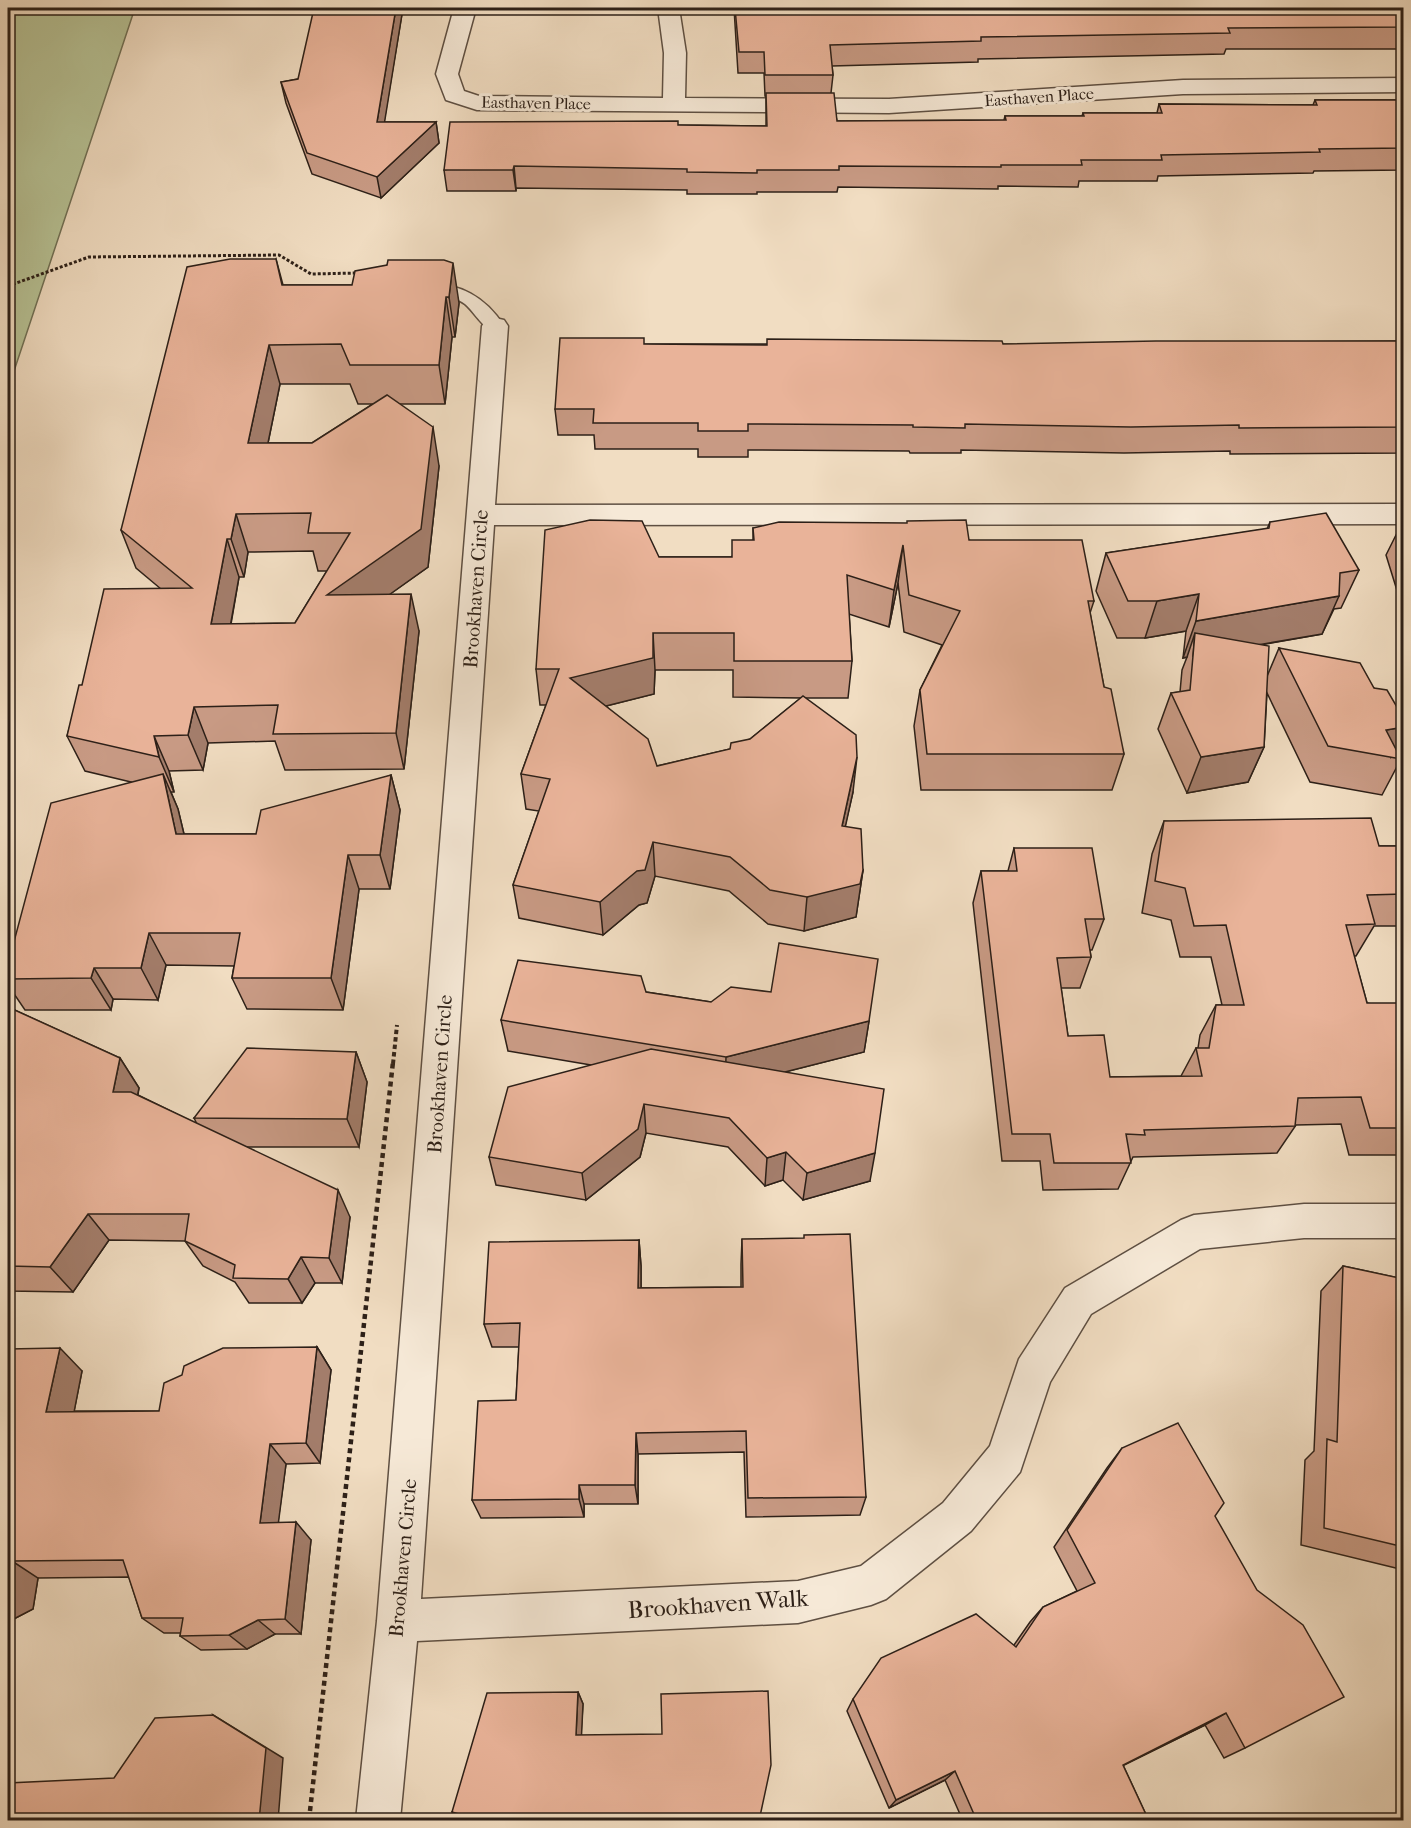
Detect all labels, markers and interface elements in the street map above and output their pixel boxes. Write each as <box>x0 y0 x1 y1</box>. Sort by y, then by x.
street label: Easthaven Place <box>984 84 1094 110</box>
street label: Easthaven Place <box>481 93 591 113</box>
street label: Brookhaven Circle <box>459 509 493 669</box>
street label: Brookhaven Circle <box>423 994 457 1154</box>
street label: Brookhaven Circle <box>385 1478 421 1638</box>
street label: Brookhaven Walk <box>627 1584 810 1624</box>

